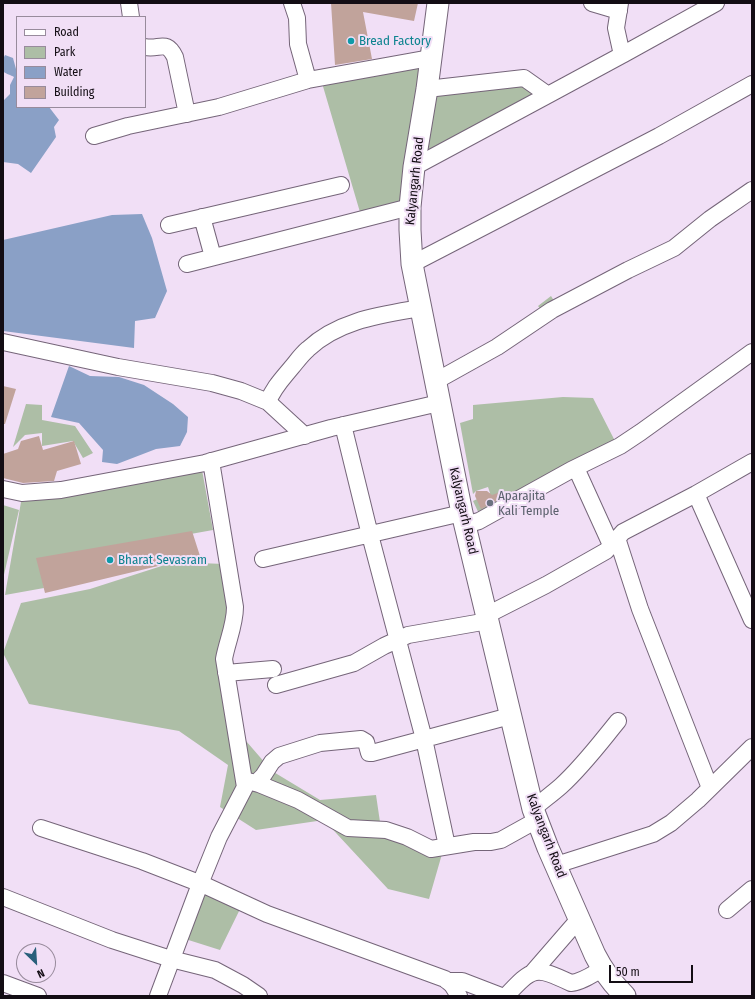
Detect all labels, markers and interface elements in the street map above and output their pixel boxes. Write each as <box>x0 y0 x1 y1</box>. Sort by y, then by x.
legend <box>16 16 146 108</box>
text: Road <box>54 25 79 39</box>
place label: Bread Factory <box>359 33 431 49</box>
marker: Bread Factory <box>346 36 356 46</box>
text: Park <box>54 45 75 59</box>
text: Water <box>54 65 82 79</box>
text: Building <box>54 85 94 99</box>
street label: Kalyangarh Road <box>403 136 427 226</box>
street label: Kalyangarh Road <box>445 466 481 556</box>
place label: Aparajita Kali Temple <box>498 488 559 519</box>
marker: Aparajita Kali Temple <box>485 498 495 508</box>
place label: Bharat Sevasram <box>118 552 207 568</box>
marker: Bharat Sevasram <box>105 555 115 565</box>
street label: Kalyangarh Road <box>523 792 569 880</box>
north arrow <box>16 943 56 983</box>
scale bar <box>611 957 695 983</box>
text: 50 m <box>616 965 640 979</box>
text: N <box>35 966 47 981</box>

